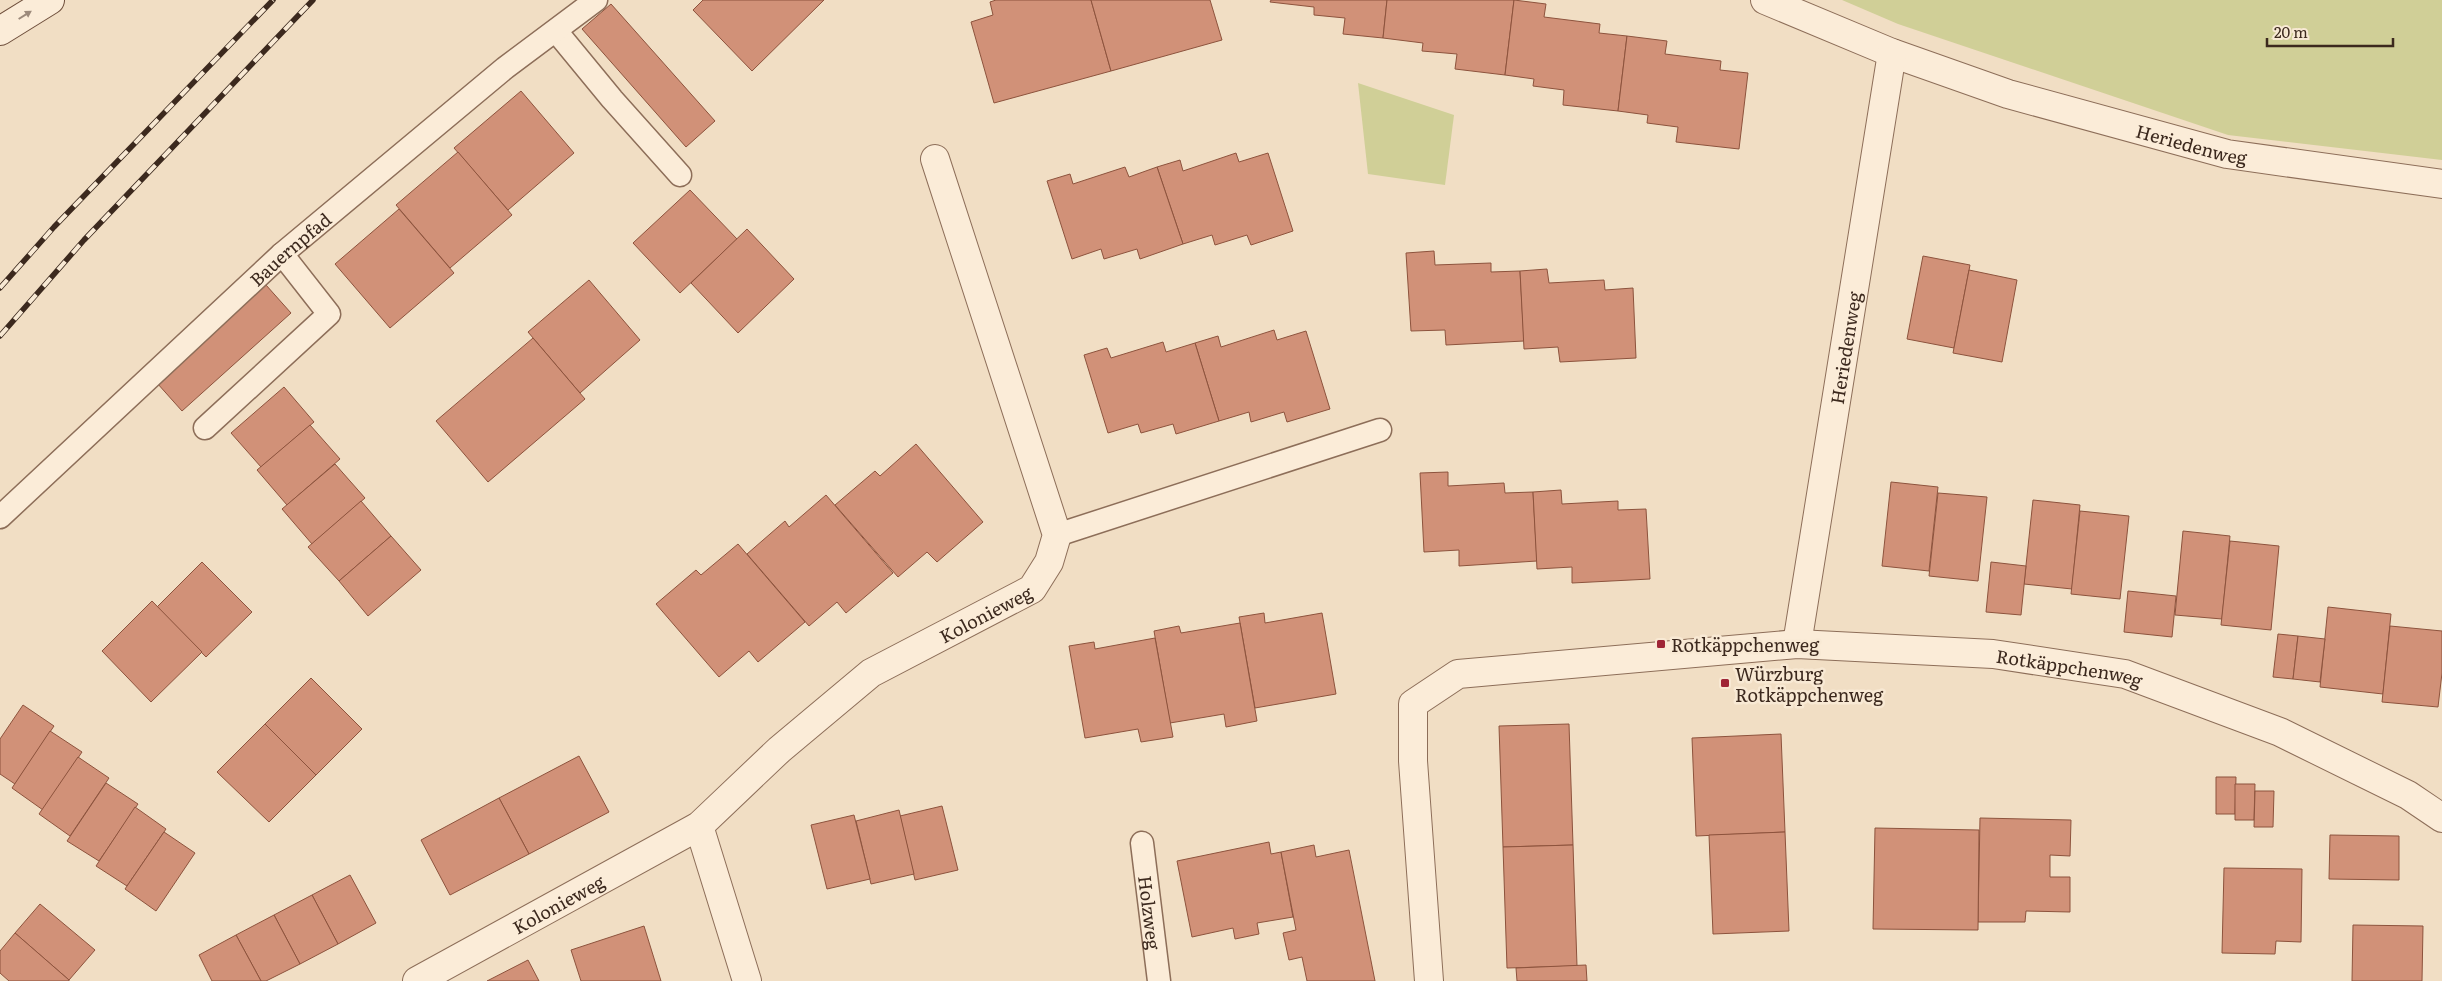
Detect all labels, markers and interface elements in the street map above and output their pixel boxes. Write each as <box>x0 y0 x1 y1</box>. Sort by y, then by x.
one-way arrow <box>18 11 32 20</box>
scale bar <box>2267 15 2393 47</box>
text: 20 m <box>2274 20 2308 43</box>
street label: Heriedenweg <box>2133 116 2250 170</box>
street label: Bauernpfad <box>243 205 336 292</box>
street label: Heriedenweg <box>1822 289 1867 406</box>
street label: Kolonieweg <box>934 578 1037 649</box>
place label: Rotkäppchenweg <box>1671 631 1820 658</box>
marker: Rotkäppchenweg <box>1655 638 1667 650</box>
street label: Rotkäppchenweg <box>1995 641 2148 693</box>
place label: Würzburg Rotkäppchenweg <box>1735 660 1884 708</box>
marker: Würzburg Rotkäppchenweg <box>1719 677 1731 689</box>
street label: Kolonieweg <box>507 867 610 940</box>
street label: Holzweg <box>1133 874 1169 952</box>

